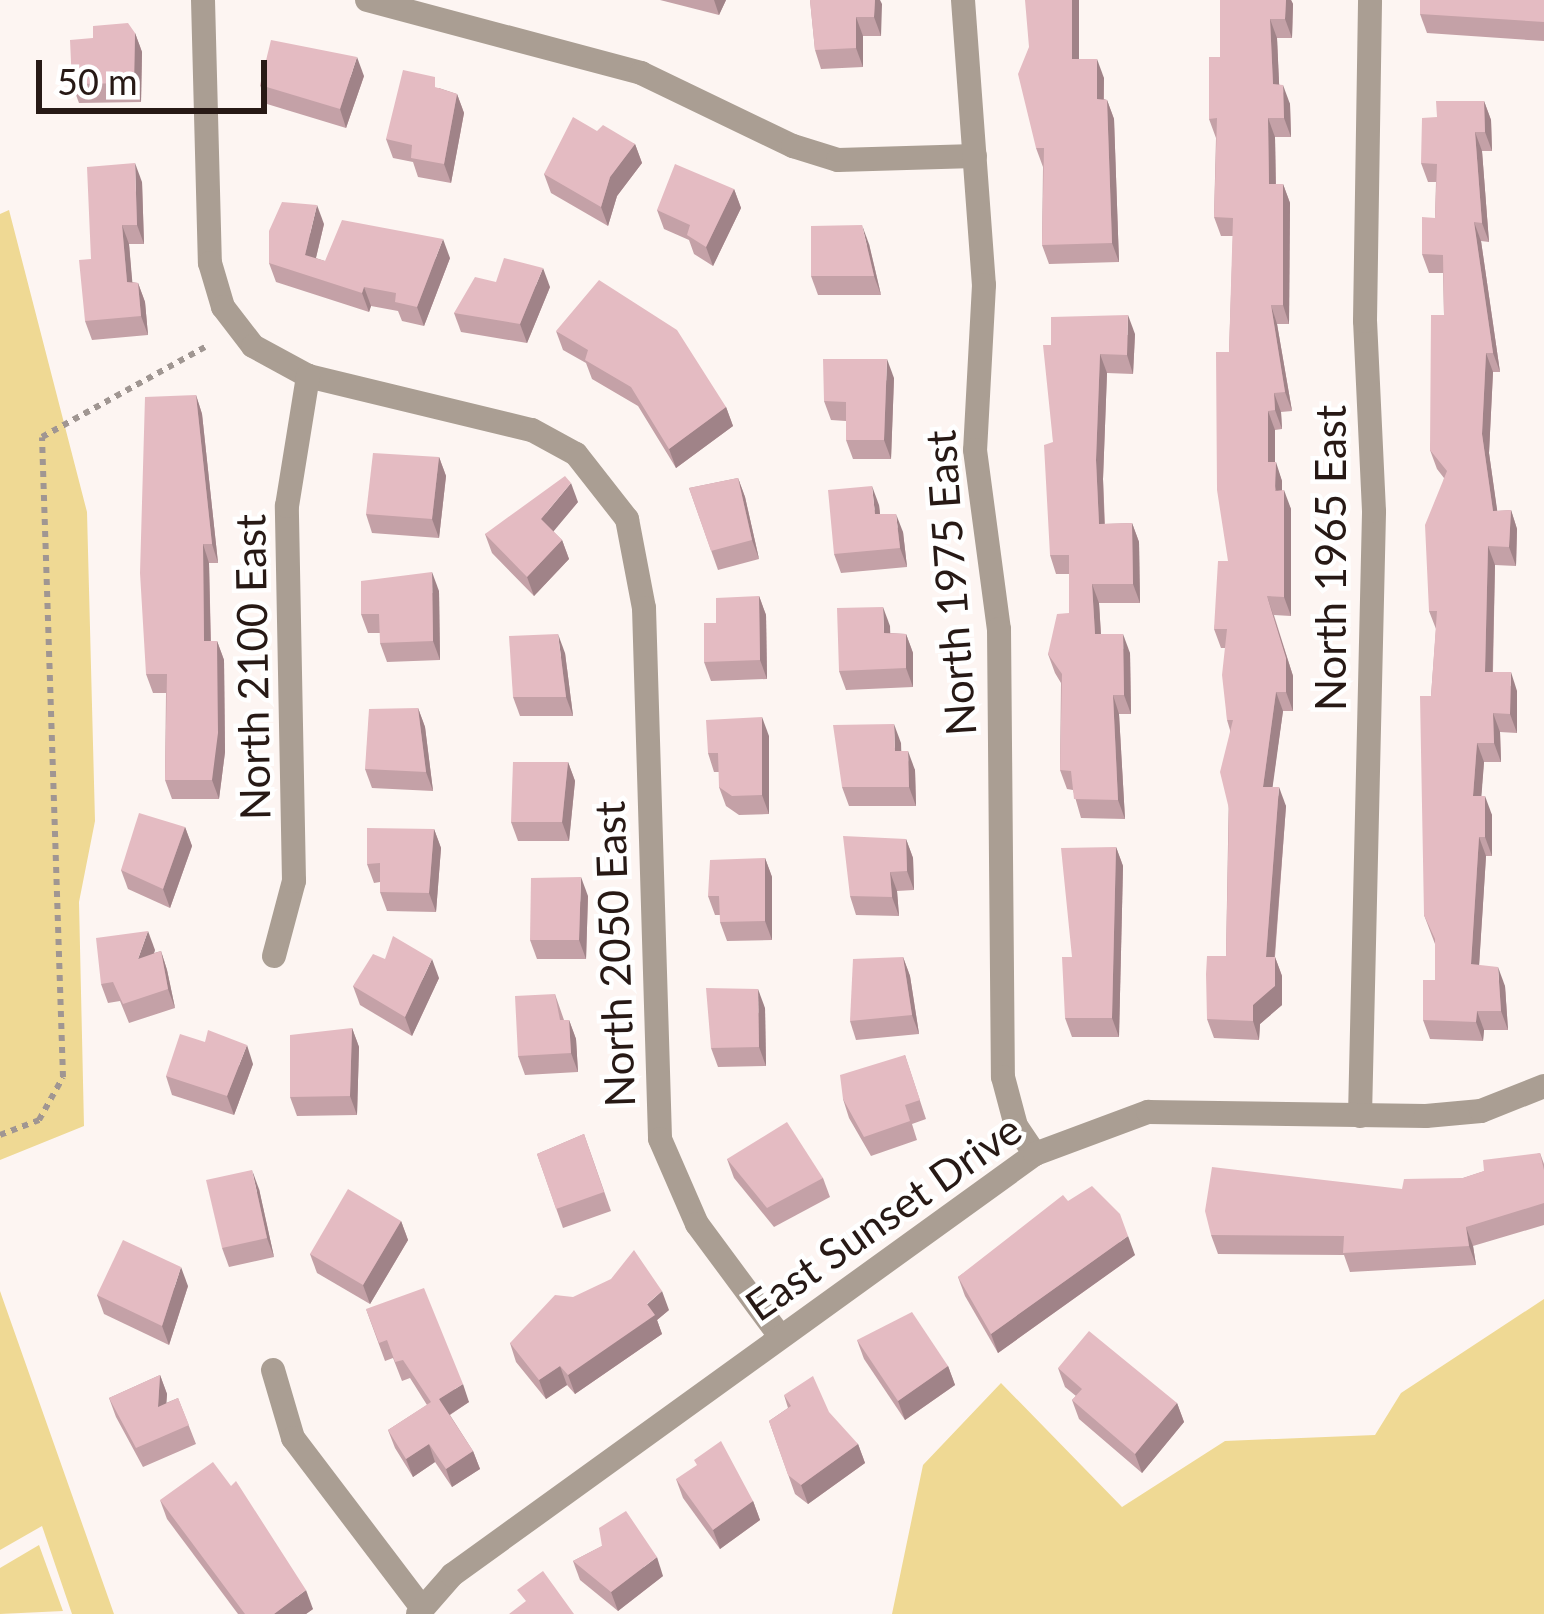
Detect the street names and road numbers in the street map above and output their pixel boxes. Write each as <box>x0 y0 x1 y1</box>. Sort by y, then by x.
street label: North 1965 East <box>1305 405 1355 711</box>
street label: North 1975 East <box>914 429 986 737</box>
street label: North 2100 East <box>224 514 280 820</box>
street label: North 2050 East <box>583 800 645 1108</box>
street label: East Sunset Drive <box>736 1103 1030 1331</box>

